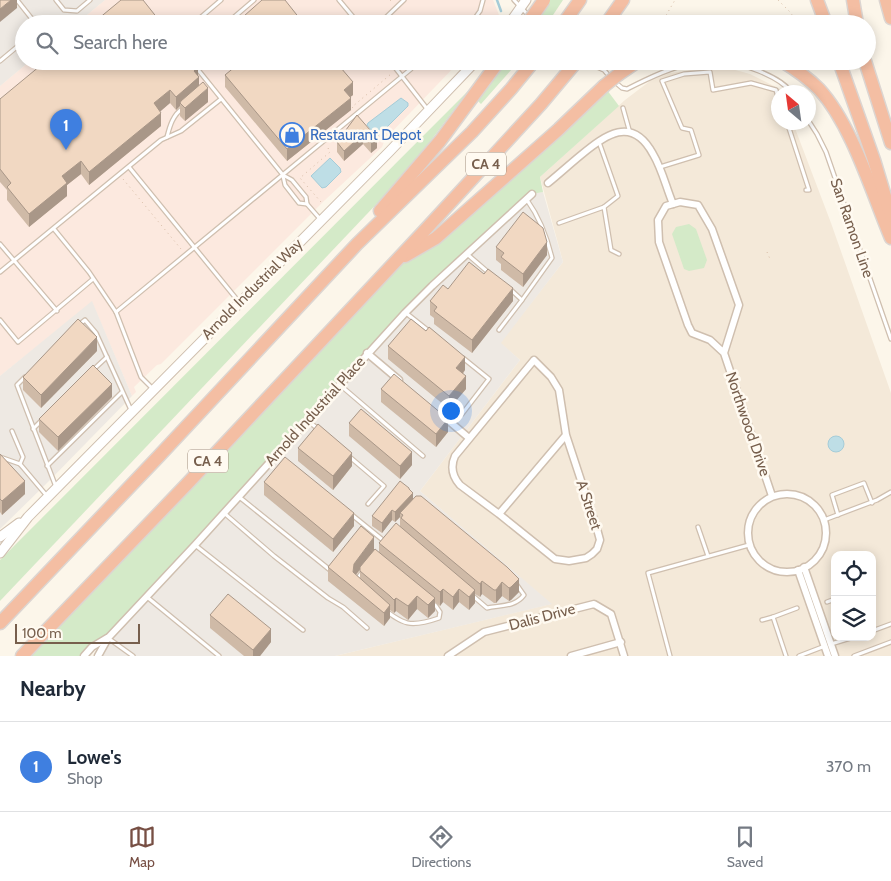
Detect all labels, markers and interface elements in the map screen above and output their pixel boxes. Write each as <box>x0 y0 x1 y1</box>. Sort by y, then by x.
search box <box>15 15 876 70</box>
icon: search <box>33 29 61 57</box>
text: Search here <box>73 31 167 54</box>
north arrow <box>771 85 816 130</box>
pin: 1 <box>50 109 82 150</box>
shop icon: Restaurant Depot <box>279 122 305 148</box>
place label: Restaurant Depot <box>310 126 421 144</box>
road number: CA 4 <box>466 152 506 175</box>
street label: San Ramon Line <box>827 176 878 280</box>
street label: Arnold Industrial Way <box>198 234 307 343</box>
street label: Arnold Industrial Place <box>261 352 369 469</box>
street label: Northwood Drive <box>722 370 774 479</box>
your location <box>438 398 464 424</box>
road number: CA 4 <box>188 450 228 472</box>
street label: A Street <box>573 478 605 532</box>
map controls <box>831 551 876 641</box>
button: locate <box>831 551 876 596</box>
button: layers <box>831 596 876 641</box>
street label: Dalis Drive <box>507 599 577 634</box>
scale bar <box>15 621 140 644</box>
text: 100 m <box>22 624 62 642</box>
text: Nearby <box>20 676 86 701</box>
text: Lowe's <box>67 746 122 769</box>
text: 1 <box>33 757 39 776</box>
text: 370 m <box>826 757 871 776</box>
text: Shop <box>67 769 103 788</box>
tab: Map <box>128 823 156 871</box>
tab: Directions <box>411 823 471 871</box>
tab: Saved <box>727 823 763 871</box>

